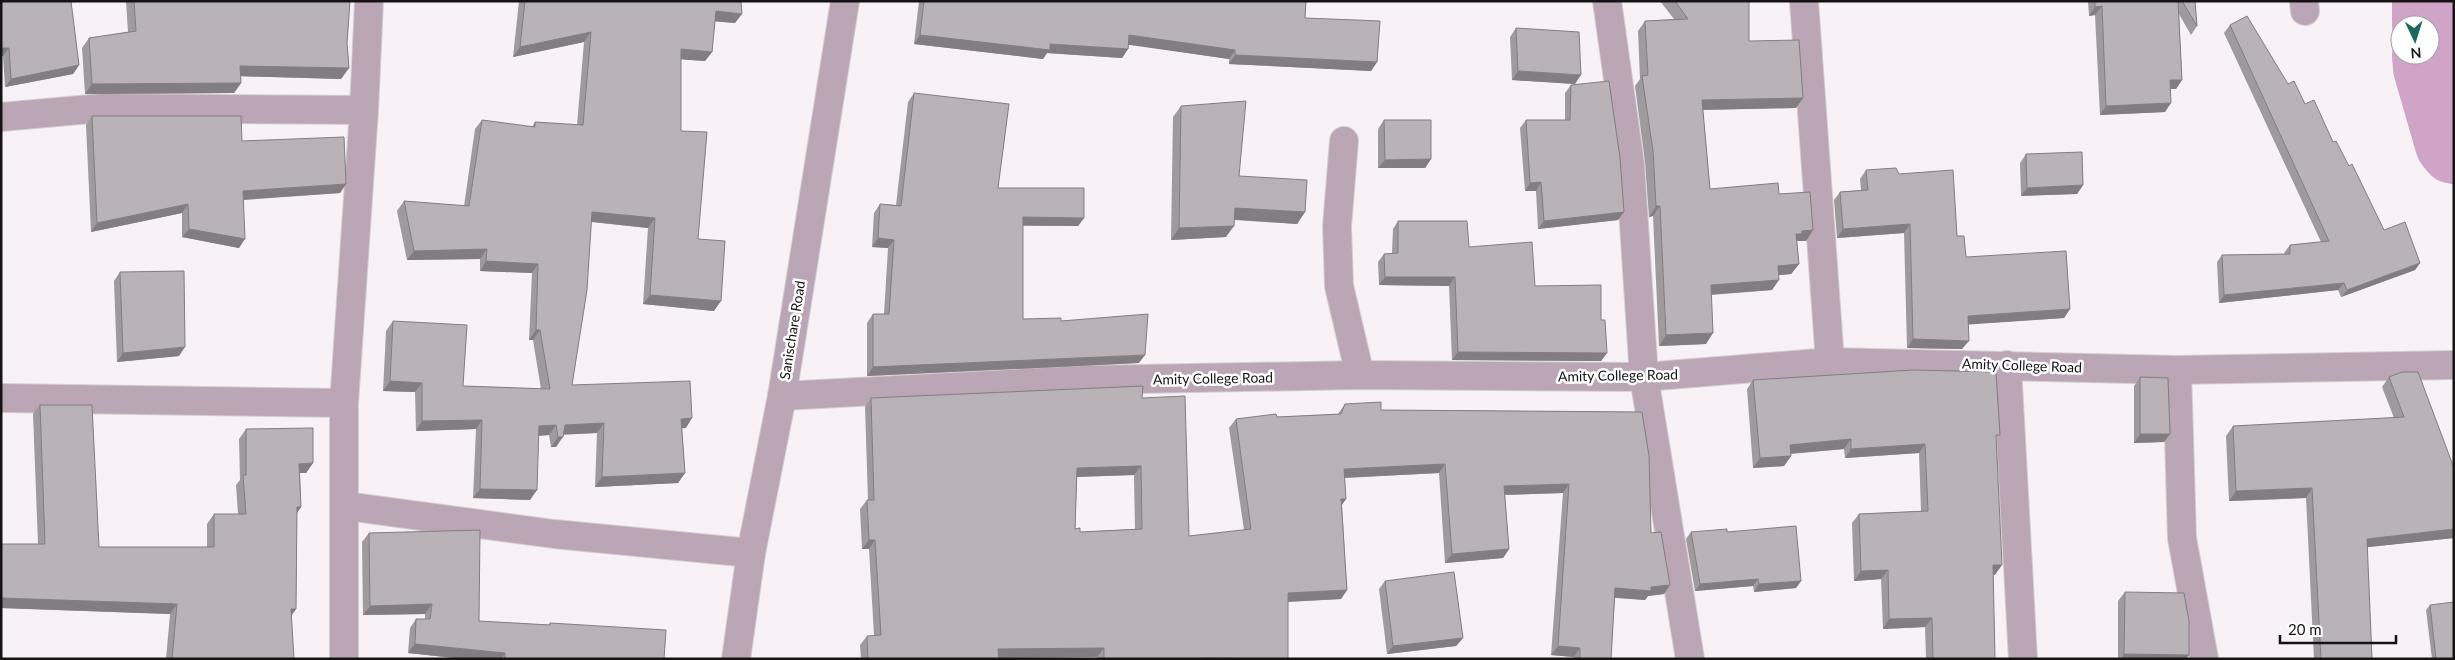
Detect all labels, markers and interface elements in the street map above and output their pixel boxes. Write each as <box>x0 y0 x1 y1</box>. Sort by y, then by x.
north arrow <box>2390 15 2440 65</box>
text: N <box>2410 45 2422 62</box>
street label: Sanischare Road <box>776 279 808 381</box>
street label: Amity College Road <box>1962 354 2082 376</box>
street label: Amity College Road <box>1558 365 1678 385</box>
street label: Amity College Road <box>1153 368 1273 388</box>
scale bar <box>2280 612 2396 644</box>
text: 20 m <box>2288 620 2322 638</box>

